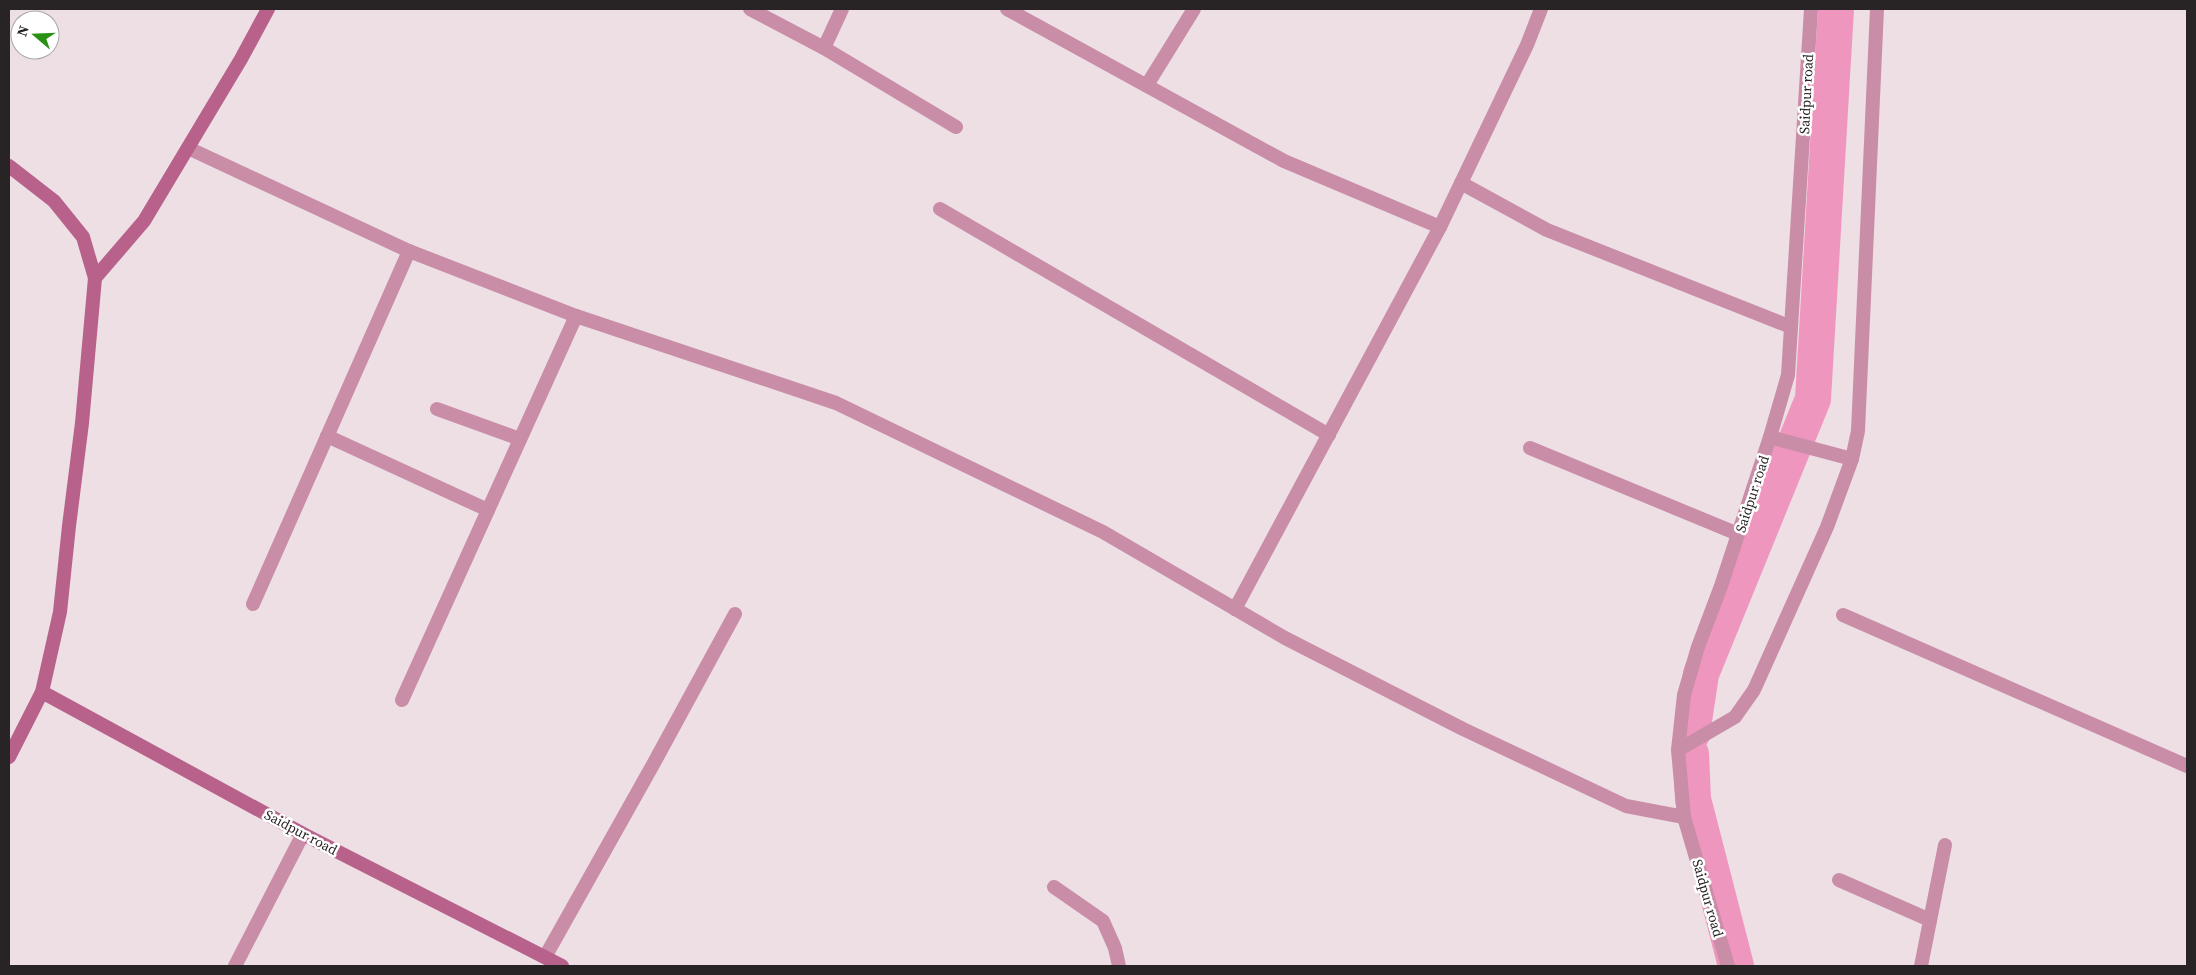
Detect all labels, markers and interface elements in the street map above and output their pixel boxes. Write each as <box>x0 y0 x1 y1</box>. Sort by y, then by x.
north arrow <box>10 10 60 60</box>
text: N <box>12 23 34 39</box>
street label: Saidpur road <box>1794 53 1818 134</box>
street label: Saidpur road <box>1730 453 1774 535</box>
street label: Saidpur road <box>261 804 341 860</box>
street label: Saidpur road <box>1687 857 1729 939</box>

